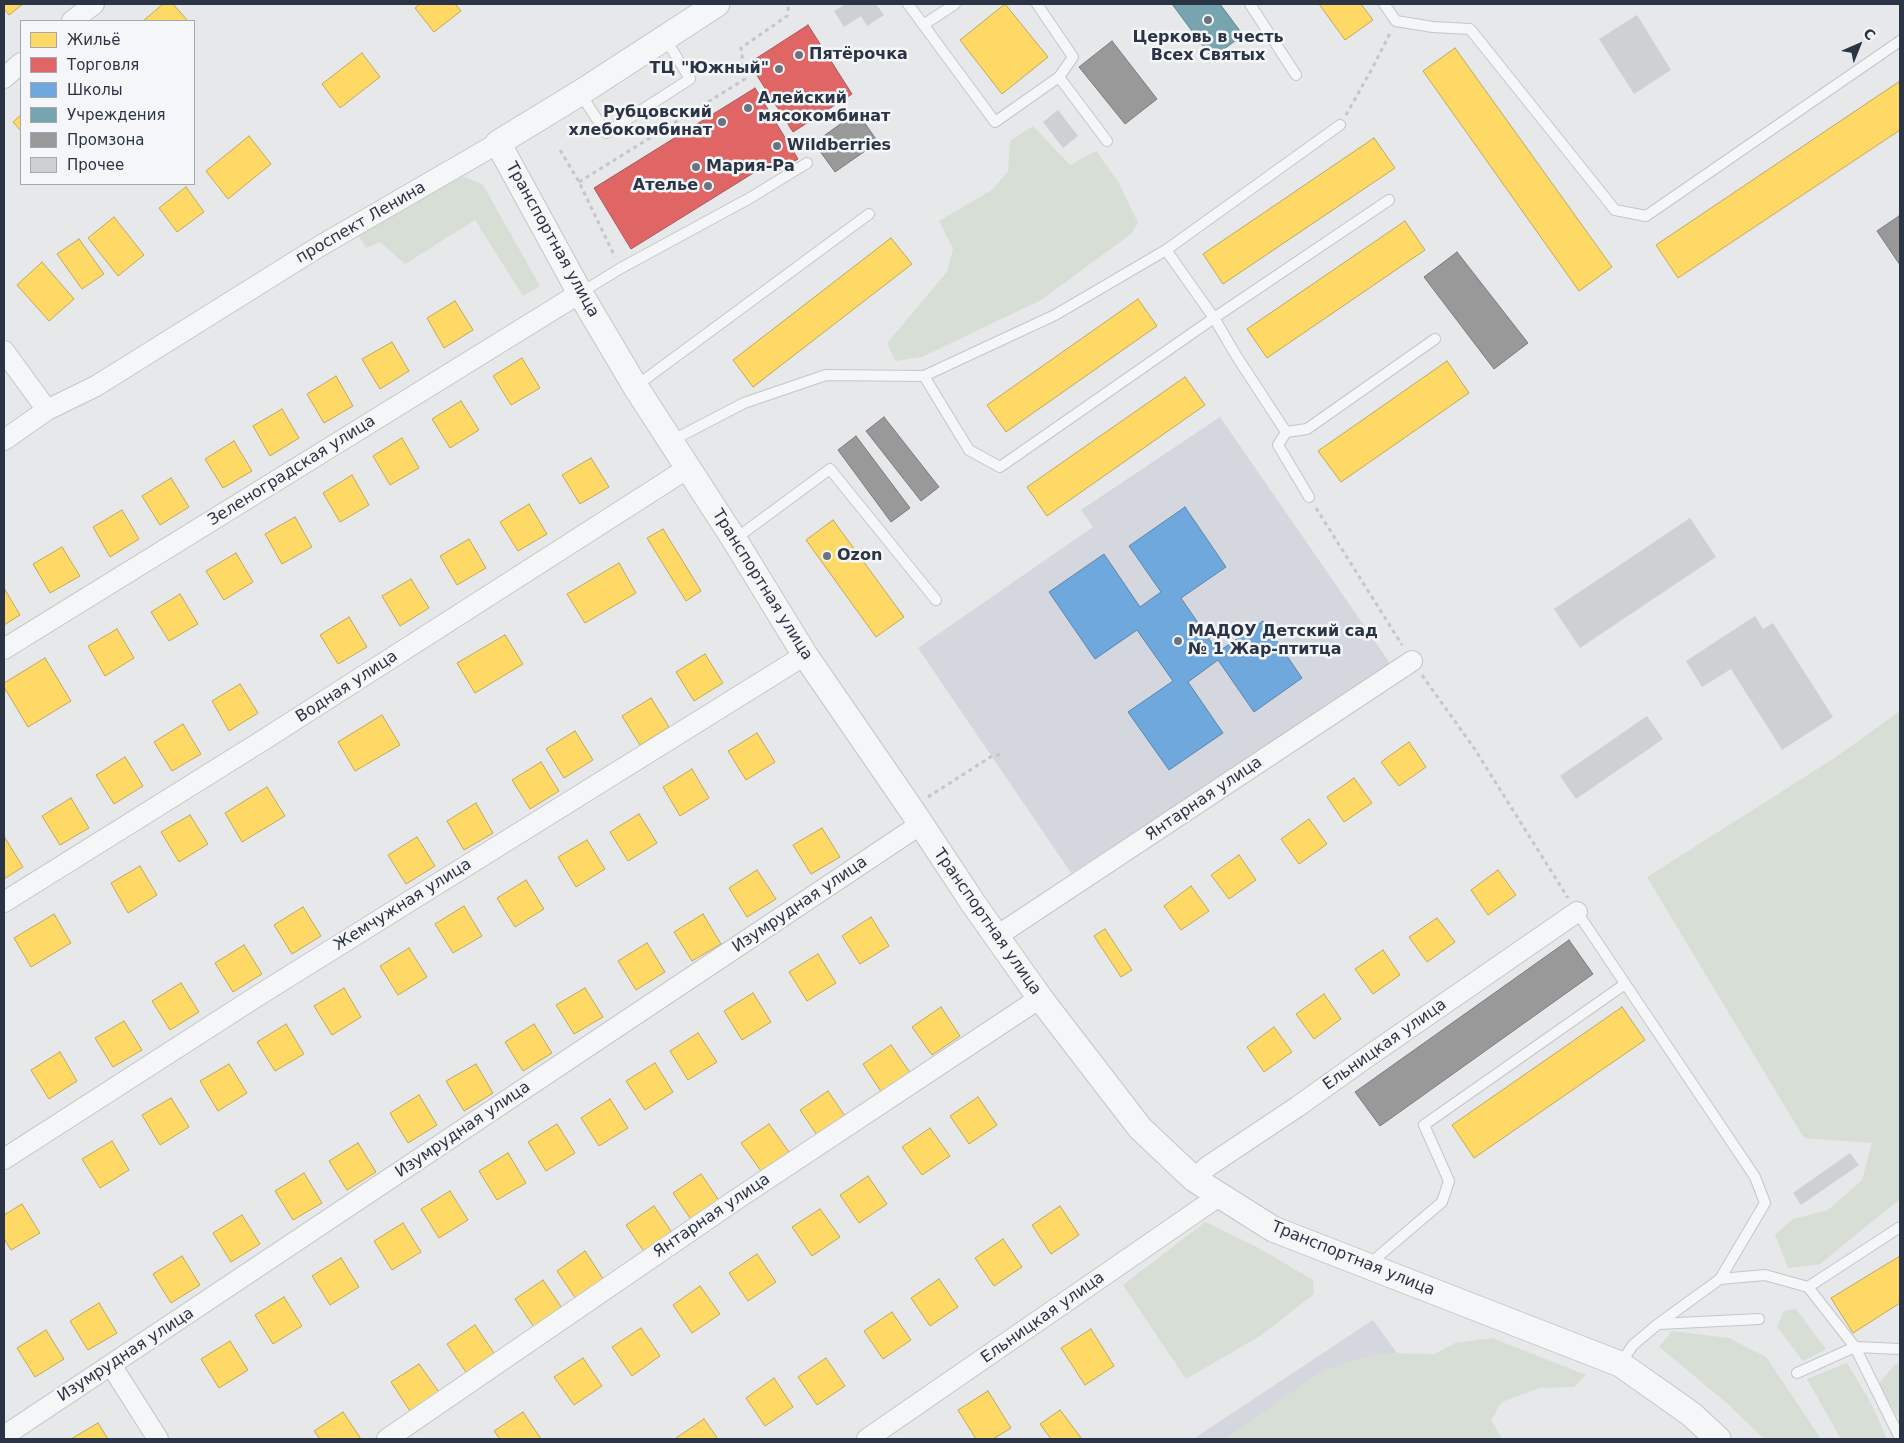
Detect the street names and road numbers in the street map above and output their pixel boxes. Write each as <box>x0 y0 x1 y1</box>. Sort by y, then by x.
street label: Транспортная улица <box>501 159 603 321</box>
street label: проспект Ленина <box>293 178 429 268</box>
street label: Зеленоградская улица <box>205 412 379 530</box>
street label: Транспортная улица <box>708 506 816 664</box>
street label: Водная улица <box>292 647 402 727</box>
street label: Янтарная улица <box>1142 753 1266 845</box>
street label: Транспортная улица <box>929 845 1045 999</box>
street label: Изумрудная улица <box>729 853 871 957</box>
street label: Жемчужная улица <box>331 855 475 955</box>
street label: Ельницкая улица <box>1319 995 1451 1095</box>
street label: Изумрудная улица <box>392 1078 534 1182</box>
street label: Янтарная улица <box>650 1170 774 1262</box>
street label: Транспортная улица <box>1269 1217 1437 1301</box>
street label: Ельницкая улица <box>977 1268 1109 1368</box>
street label: Изумрудная улица <box>54 1304 198 1406</box>

